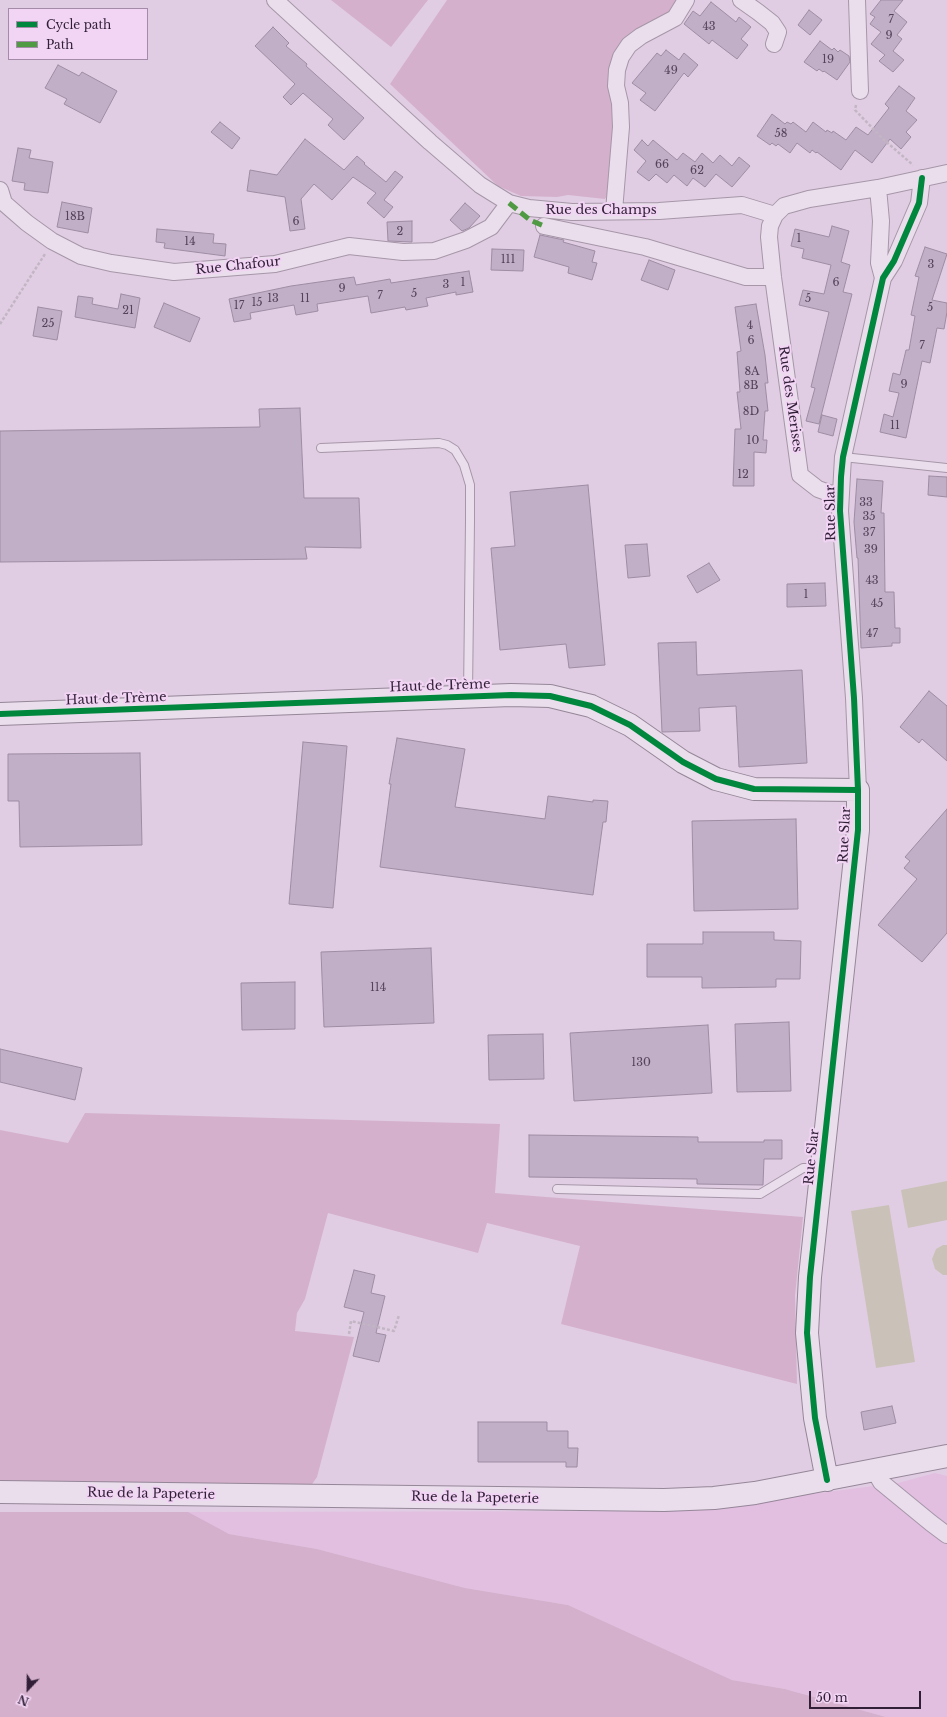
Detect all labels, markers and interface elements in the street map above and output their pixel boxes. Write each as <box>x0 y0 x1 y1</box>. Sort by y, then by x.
legend <box>8 8 148 60</box>
house number: 7 <box>888 13 894 27</box>
text: Cycle path <box>46 17 111 32</box>
house number: 43 <box>702 20 716 34</box>
house number: 9 <box>885 29 893 43</box>
text: Path <box>46 37 74 52</box>
house number: 19 <box>822 53 834 67</box>
house number: 49 <box>664 64 678 78</box>
house number: 58 <box>775 127 787 141</box>
house number: 66 <box>655 158 669 172</box>
house number: 62 <box>690 164 704 178</box>
street label: Rue des Champs <box>545 202 657 218</box>
house number: 18B <box>65 210 85 224</box>
house number: 6 <box>292 215 300 229</box>
house number: 2 <box>397 225 403 239</box>
house number: 1 <box>797 232 801 246</box>
house number: 14 <box>184 235 196 249</box>
house number: 111 <box>501 253 515 267</box>
street label: Rue Chafour <box>195 254 281 278</box>
house number: 3 <box>928 258 934 272</box>
house number: 1 <box>461 276 465 290</box>
house number: 6 <box>832 276 840 290</box>
house number: 3 <box>443 278 449 292</box>
house number: 9 <box>338 282 346 296</box>
house number: 5 <box>411 287 417 301</box>
house number: 7 <box>377 289 383 303</box>
house number: 13 <box>267 292 279 306</box>
house number: 11 <box>300 292 310 306</box>
house number: 5 <box>805 292 811 306</box>
house number: 15 <box>251 296 263 310</box>
house number: 17 <box>234 299 244 313</box>
house number: 5 <box>927 301 933 315</box>
house number: 21 <box>122 304 134 318</box>
house number: 25 <box>41 317 55 331</box>
house number: 4 <box>747 319 753 333</box>
house number: 6 <box>747 334 755 348</box>
house number: 7 <box>919 339 925 353</box>
street label: Rue des Merises <box>775 345 805 453</box>
house number: 8A <box>744 365 760 379</box>
house number: 9 <box>900 378 908 392</box>
house number: 8B <box>743 379 759 393</box>
house number: 8D <box>743 405 759 419</box>
house number: 11 <box>890 419 900 433</box>
house number: 10 <box>747 434 759 448</box>
house number: 12 <box>737 468 749 482</box>
street label: Rue Slar <box>823 485 839 541</box>
house number: 33 <box>859 496 873 510</box>
house number: 35 <box>862 510 876 524</box>
house number: 37 <box>863 526 875 540</box>
house number: 39 <box>864 543 878 557</box>
house number: 43 <box>865 574 879 588</box>
house number: 1 <box>804 588 808 602</box>
house number: 45 <box>871 597 883 611</box>
house number: 47 <box>866 627 878 641</box>
street label: Haut de Trème <box>389 676 491 696</box>
street label: Haut de Trème <box>65 689 167 709</box>
street label: Rue Slar <box>836 807 854 863</box>
house number: 114 <box>370 981 386 995</box>
house number: 130 <box>631 1056 651 1070</box>
street label: Rue Slar <box>801 1128 823 1186</box>
street label: Rue de la Papeterie <box>87 1485 215 1503</box>
street label: Rue de la Papeterie <box>411 1489 539 1507</box>
north arrow <box>8 1669 48 1709</box>
scale bar <box>811 1683 923 1709</box>
text: 50 m <box>816 1690 848 1705</box>
text: N <box>16 1692 31 1709</box>

